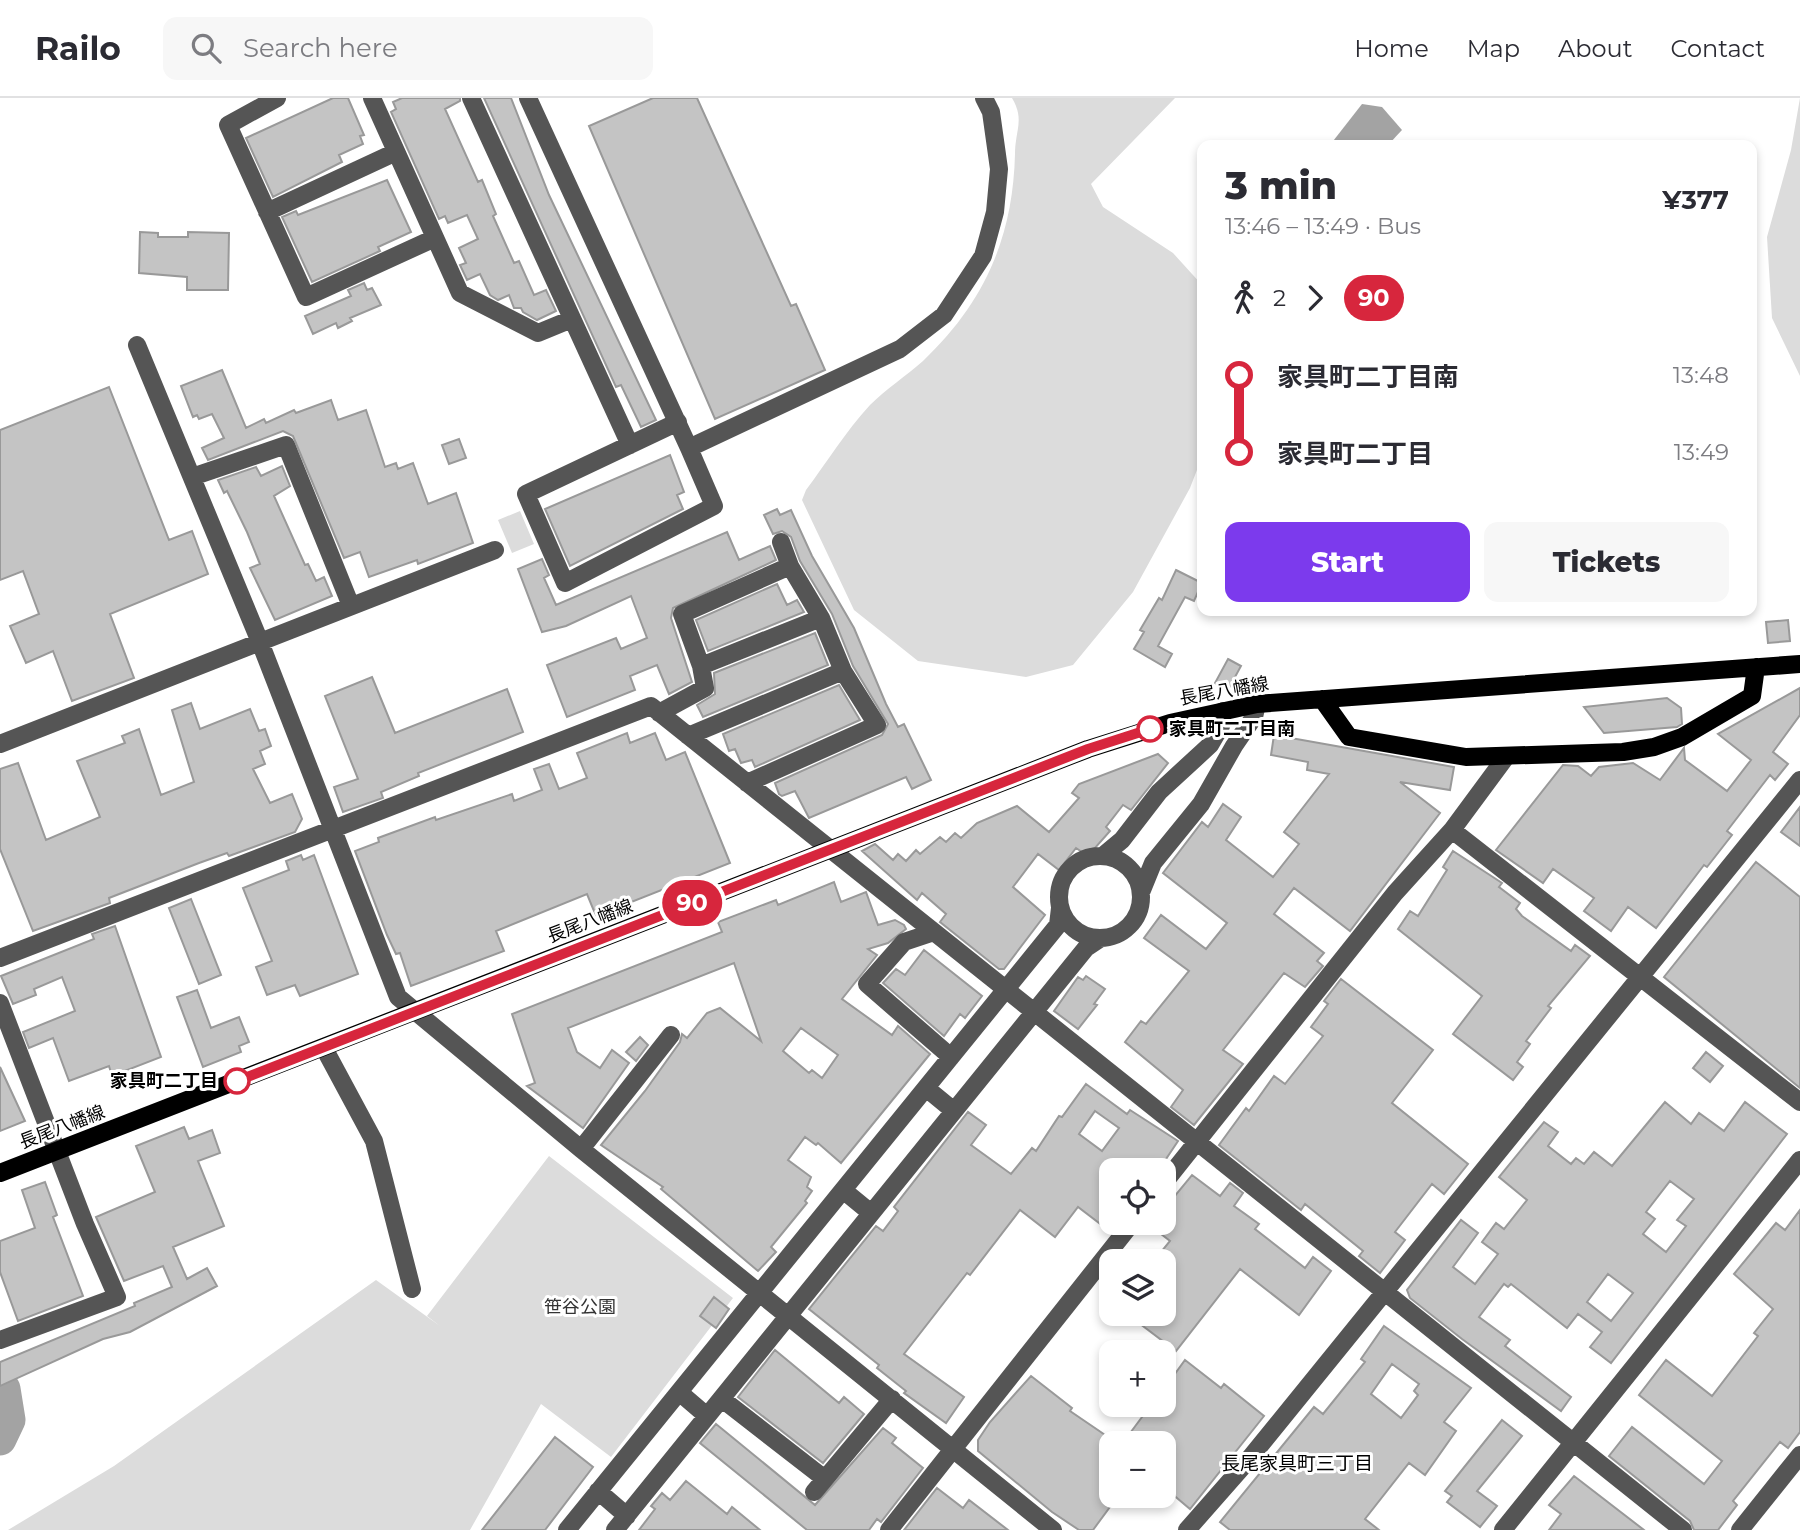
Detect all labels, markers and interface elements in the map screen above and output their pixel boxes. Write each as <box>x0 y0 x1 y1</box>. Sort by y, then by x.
search box <box>163 17 653 80</box>
text: Railo <box>35 28 121 68</box>
icon: search <box>187 29 225 67</box>
text: Search here <box>243 32 398 64</box>
text: Home <box>1354 34 1429 63</box>
text: Map <box>1467 34 1520 63</box>
text: About <box>1558 34 1632 63</box>
text: Contact <box>1670 34 1765 63</box>
text: 3 min <box>1225 162 1337 209</box>
text: ¥377 <box>1662 184 1729 216</box>
text: 13:46 – 13:49 · Bus <box>1225 212 1421 240</box>
icon: walk <box>1225 279 1263 317</box>
icon: forward <box>1296 279 1334 317</box>
text: 90 <box>1358 283 1390 312</box>
text: 2 <box>1273 284 1286 312</box>
text: 家具町二丁目南 <box>1277 361 1459 393</box>
text: 13:48 <box>1673 361 1729 389</box>
text: 家具町二丁目 <box>1277 438 1433 470</box>
text: 13:49 <box>1674 438 1729 466</box>
button: Start <box>1225 522 1470 602</box>
button: Tickets <box>1484 522 1729 602</box>
street label: 長尾八幡線 <box>1178 672 1270 710</box>
marker: 家具町二丁目南 <box>1137 716 1163 742</box>
place label: 家具町二丁目南 <box>1169 718 1295 740</box>
line badge: 90 <box>660 880 724 926</box>
text: 90 <box>676 888 708 917</box>
street label: 長尾八幡線 <box>544 895 636 947</box>
marker: 家具町二丁目 <box>224 1068 250 1094</box>
place label: 家具町二丁目 <box>110 1070 218 1092</box>
street label: 長尾八幡線 <box>16 1101 108 1153</box>
map controls <box>1099 1158 1176 1508</box>
button: locate <box>1099 1158 1176 1235</box>
button: layers <box>1099 1249 1176 1326</box>
park label: 笹谷公園 <box>544 1296 616 1318</box>
button: + <box>1099 1340 1176 1417</box>
button: − <box>1099 1431 1176 1508</box>
district label: 長尾家具町三丁目 <box>1221 1452 1373 1475</box>

